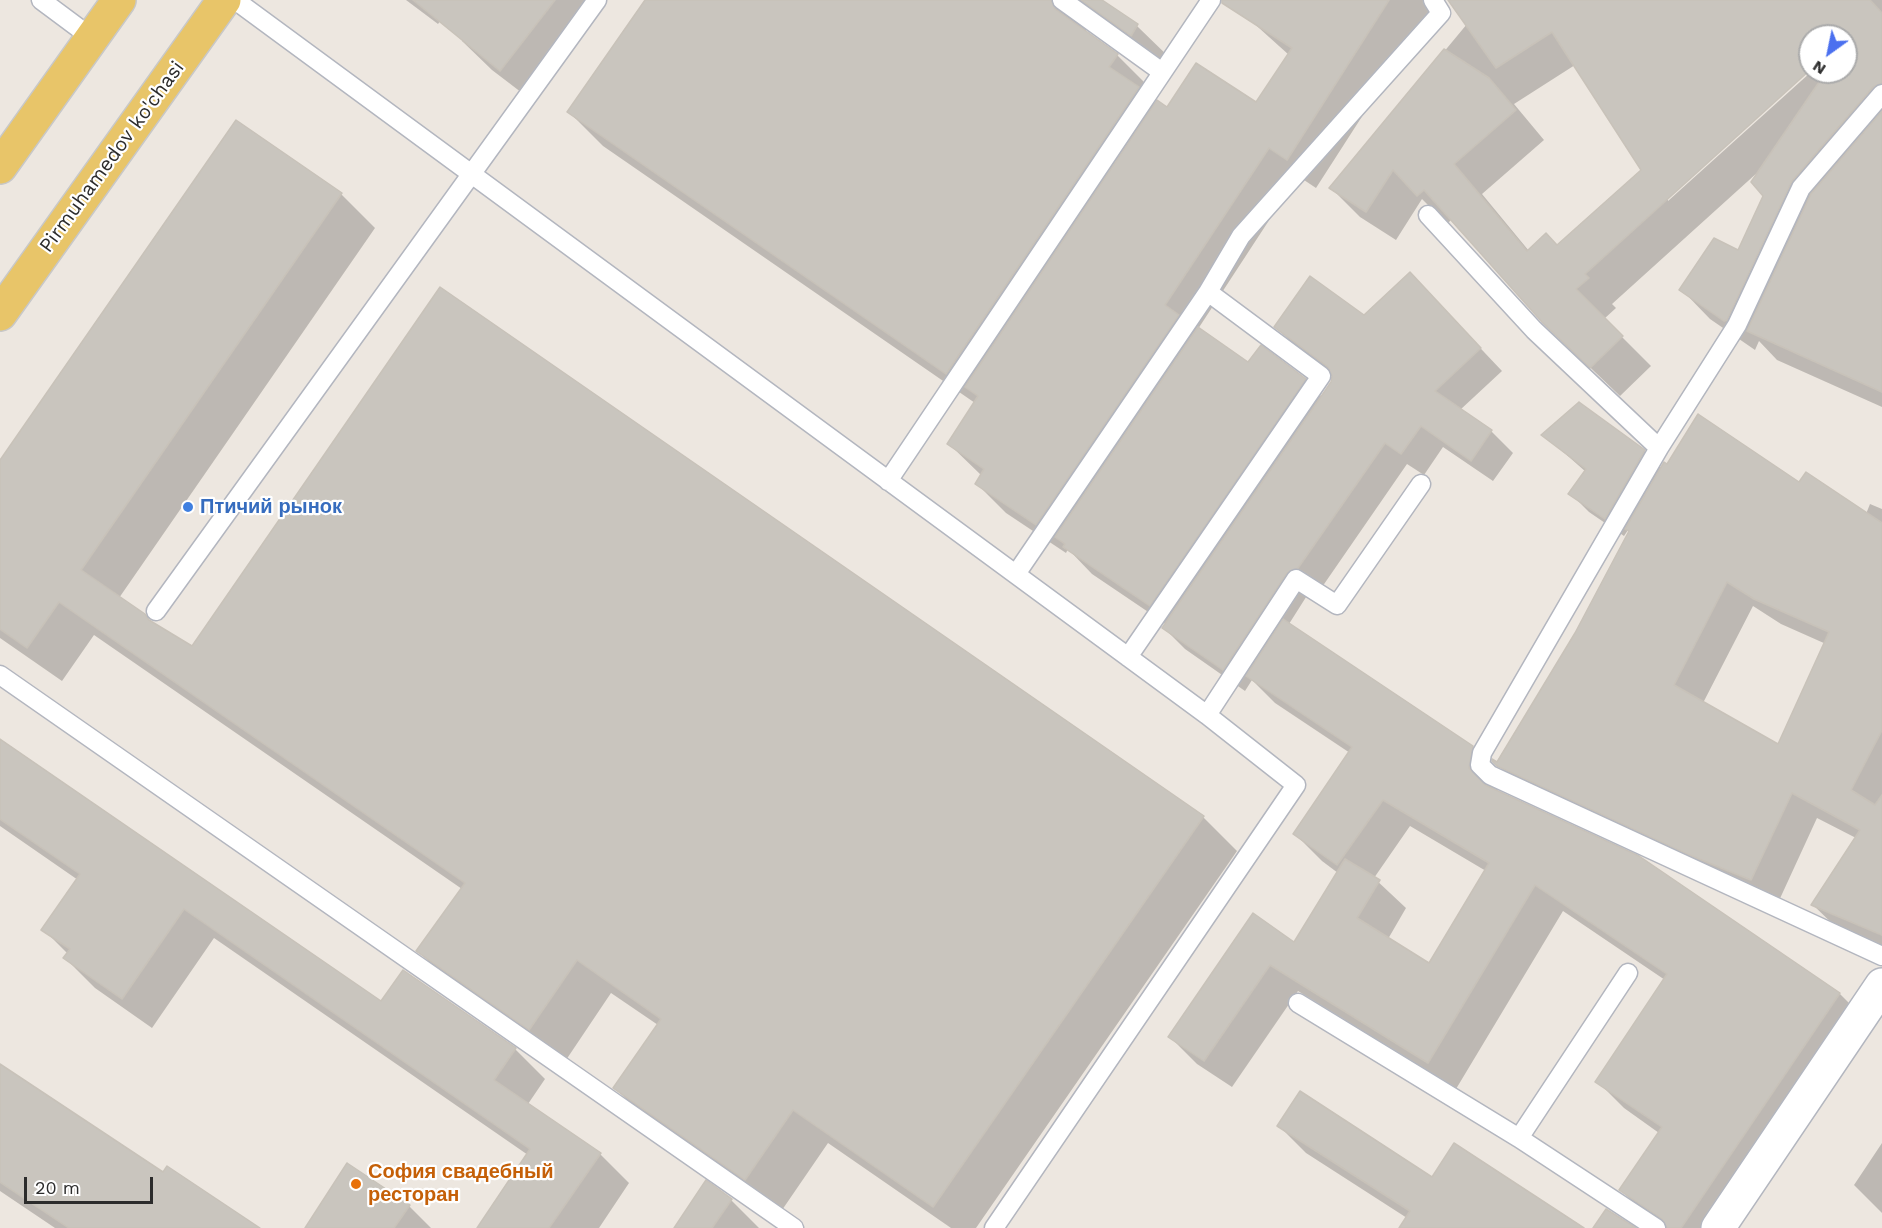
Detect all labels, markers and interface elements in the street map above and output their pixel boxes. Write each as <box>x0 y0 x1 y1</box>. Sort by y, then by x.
north arrow <box>1798 24 1858 84</box>
street label: Pirmuhamedov ko'chasi <box>34 57 190 257</box>
text: N <box>1809 57 1829 79</box>
place label: Птичий рынок <box>200 495 342 519</box>
marker: Птичий рынок <box>181 500 195 514</box>
place label: София свадебный ресторан <box>368 1160 553 1207</box>
scale bar <box>27 1165 156 1203</box>
text: 20 m <box>35 1177 80 1198</box>
marker: София свадебный ресторан <box>349 1177 363 1191</box>

